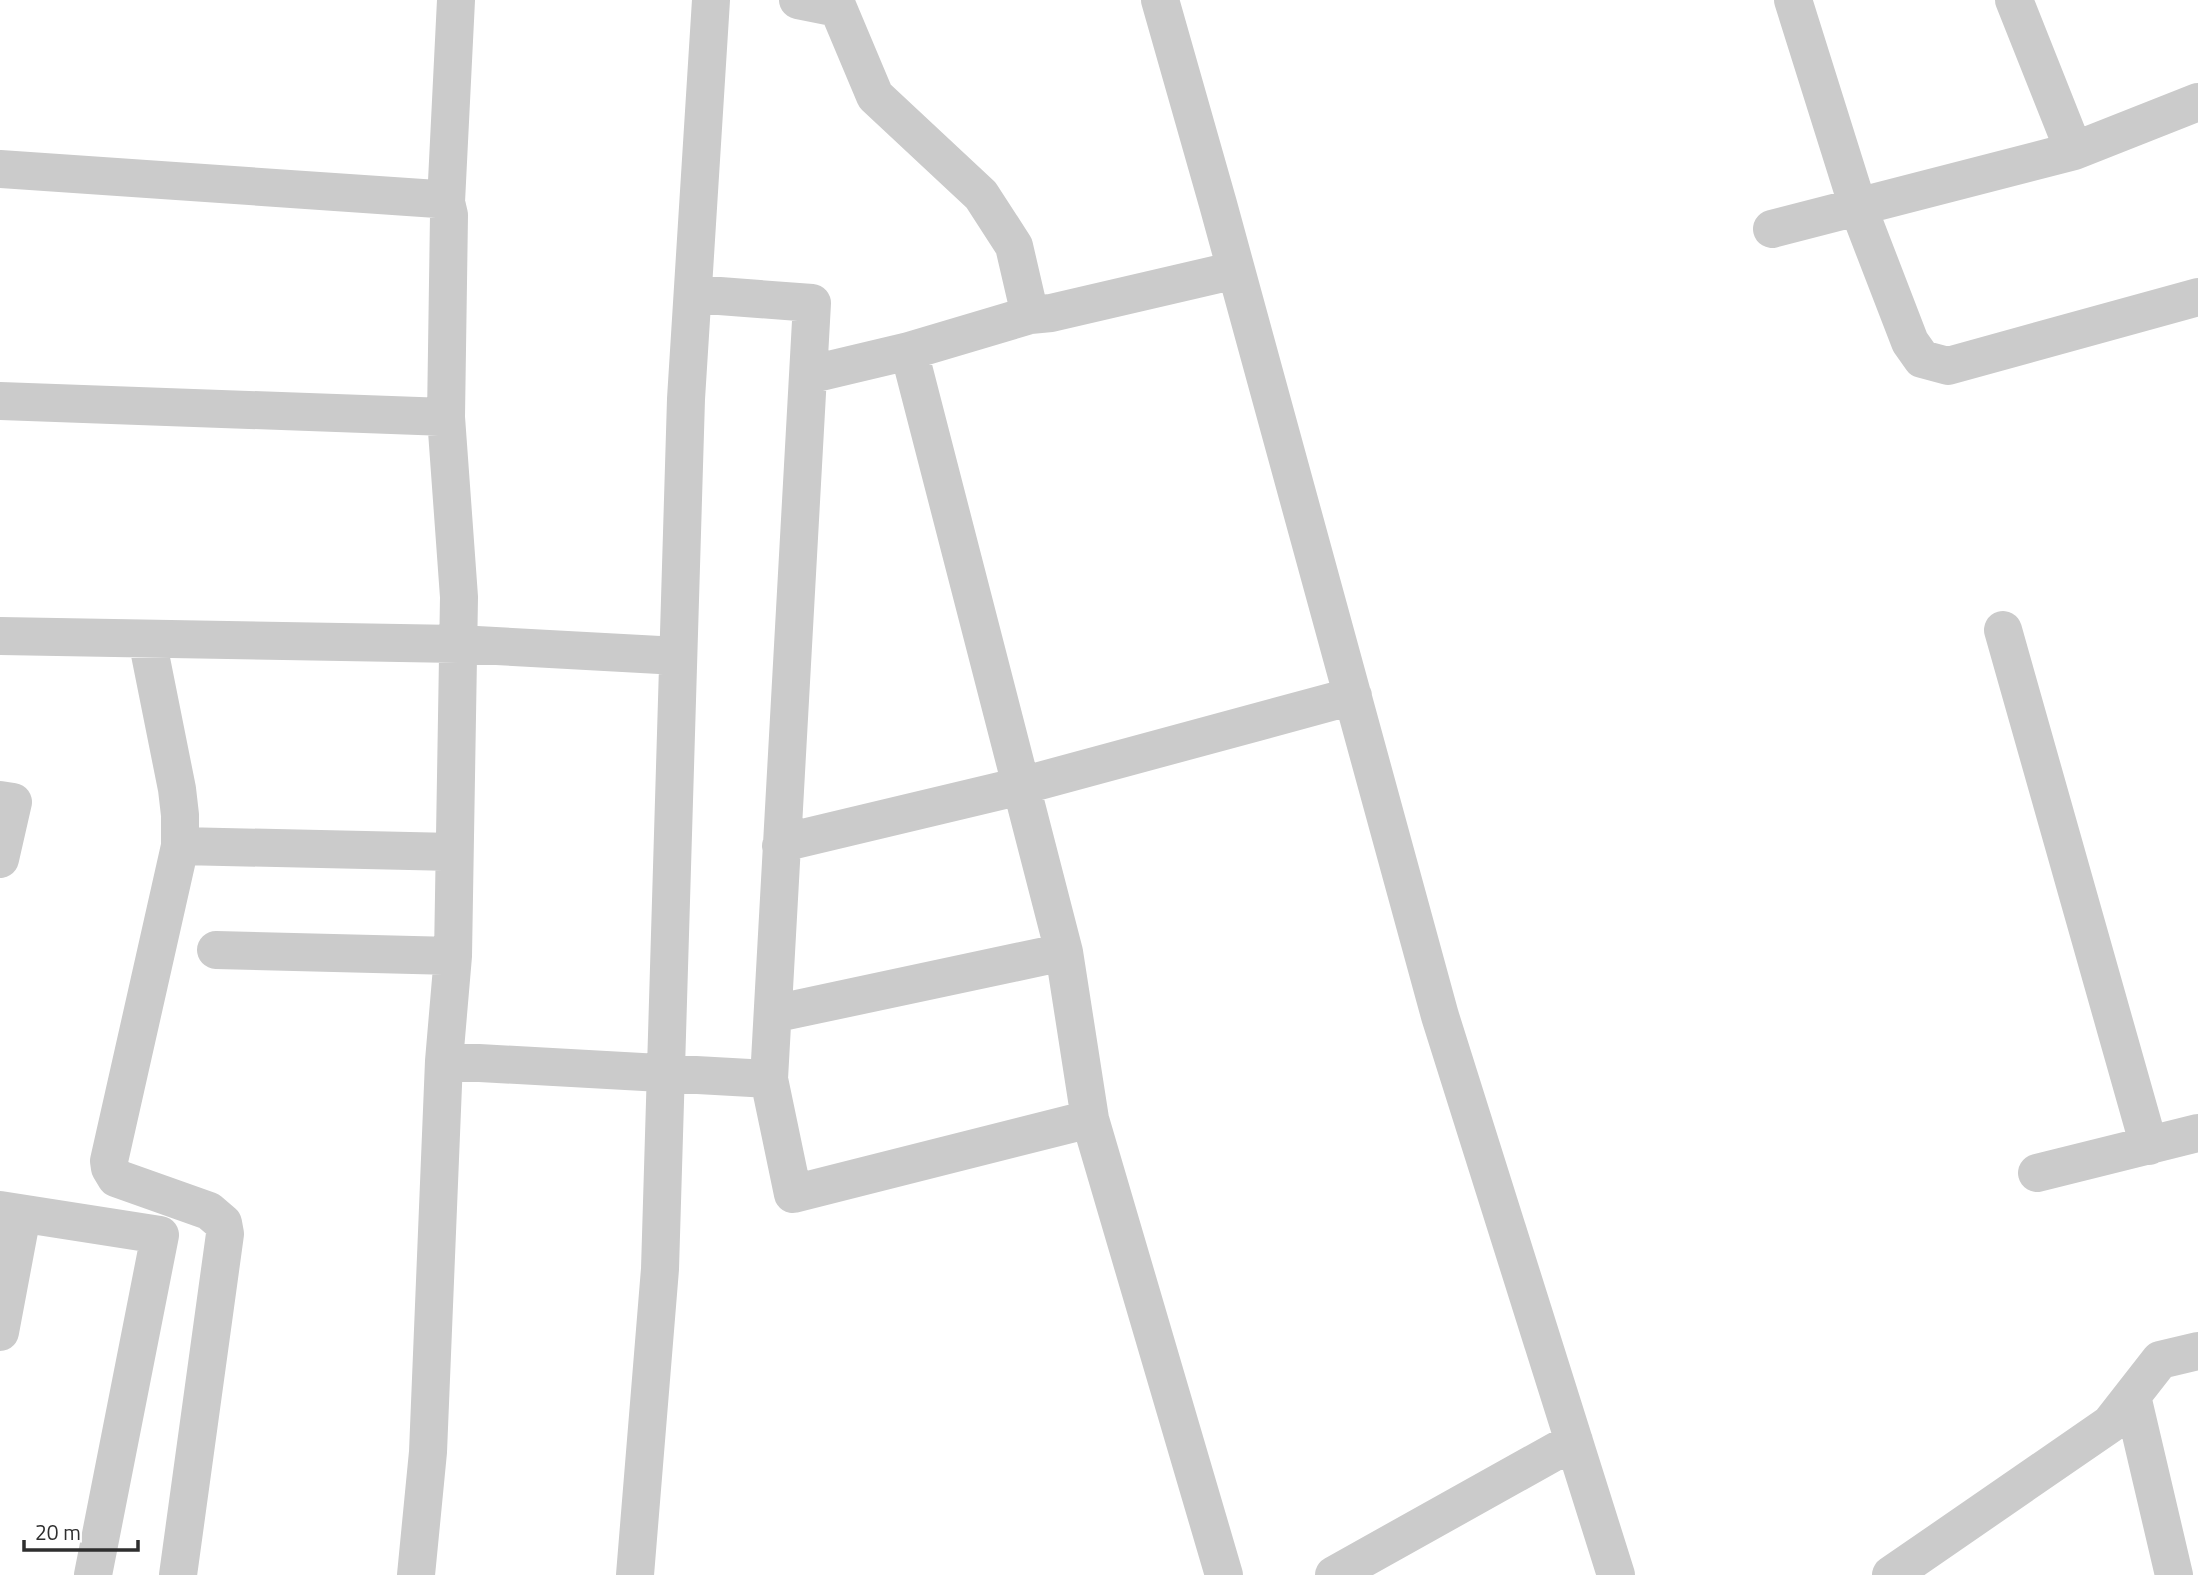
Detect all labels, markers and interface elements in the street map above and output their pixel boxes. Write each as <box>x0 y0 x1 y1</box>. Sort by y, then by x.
scale bar <box>24 1508 138 1552</box>
text: 20 m <box>35 1516 81 1548</box>

